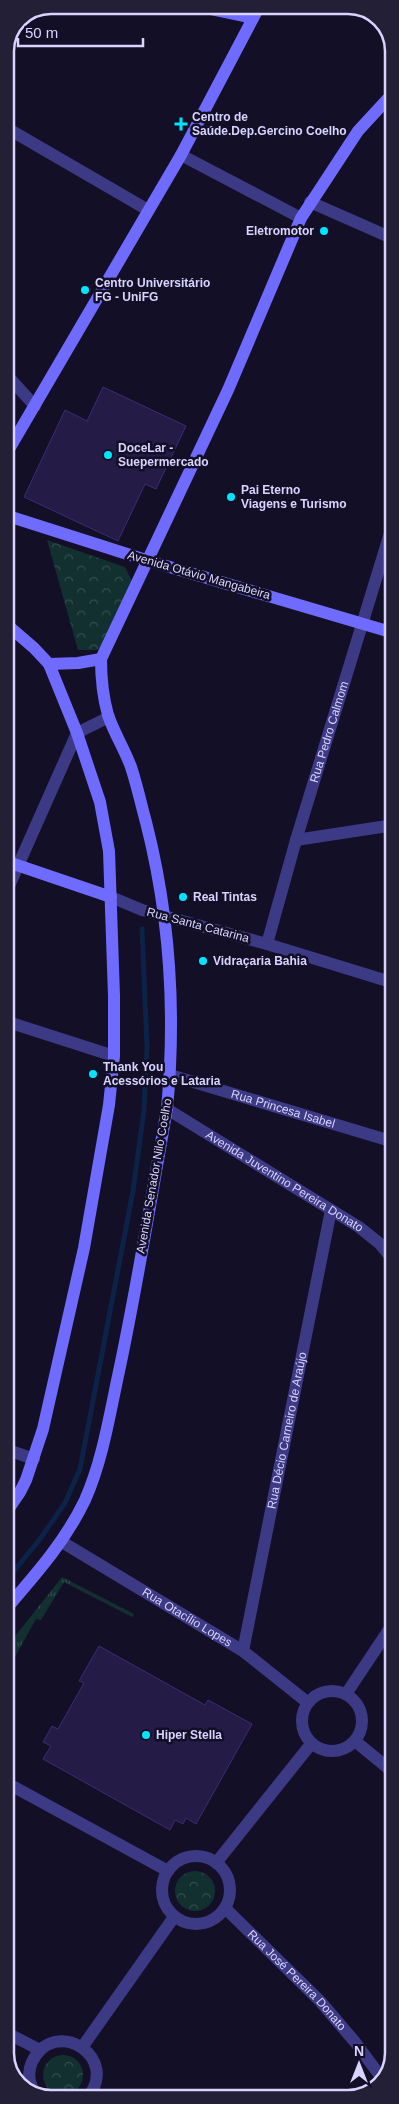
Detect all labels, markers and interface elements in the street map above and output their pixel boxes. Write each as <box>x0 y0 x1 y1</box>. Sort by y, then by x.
scale bar <box>18 15 142 47</box>
text: 50 m <box>25 24 58 41</box>
place label: Centro de Saúde.Dep.Gercino Coelho <box>192 110 347 138</box>
marker: Centro de Saúde.Dep.Gercino Coelho <box>174 117 188 131</box>
place label: Eletromotor <box>246 224 314 238</box>
marker: Eletromotor <box>318 225 330 237</box>
place label: Centro Universitário FG - UniFG <box>95 276 210 304</box>
marker: Centro Universitário FG - UniFG <box>79 284 91 296</box>
place label: DoceLar - Suepermercado <box>118 441 209 469</box>
marker: DoceLar - Suepermercado <box>102 449 114 461</box>
place label: Pai Eterno Viagens e Turismo <box>241 483 347 511</box>
marker: Pai Eterno Viagens e Turismo <box>225 491 237 503</box>
street label: Avenida Otávio Mangabeira <box>126 548 272 602</box>
street label: Rua Pedro Calmom <box>307 679 351 784</box>
place label: Real Tintas <box>193 890 257 904</box>
marker: Real Tintas <box>177 891 189 903</box>
street label: Rua Santa Catarina <box>145 905 251 945</box>
place label: Vidraçaria Bahia <box>213 954 307 968</box>
marker: Vidraçaria Bahia <box>197 955 209 967</box>
place label: Thank You Acessórios e Lataria <box>103 1060 221 1088</box>
marker: Thank You Acessórios e Lataria <box>87 1068 99 1080</box>
street label: Rua Princesa Isabel <box>230 1087 337 1131</box>
street label: Avenida Senador Nilo Coelho <box>133 1097 175 1255</box>
street label: Avenida Juventino Pereira Donato <box>203 1128 367 1235</box>
street label: Rua Décio Carneiro de Araújo <box>265 1350 310 1510</box>
street label: Rua Otacílio Lopes <box>140 1585 234 1650</box>
place label: Hiper Stella <box>156 1728 222 1742</box>
marker: Hiper Stella <box>140 1729 152 1741</box>
street label: Rua José Pereira Donato <box>245 1927 349 2034</box>
north arrow <box>334 2039 384 2089</box>
text: N <box>354 2043 364 2059</box>

